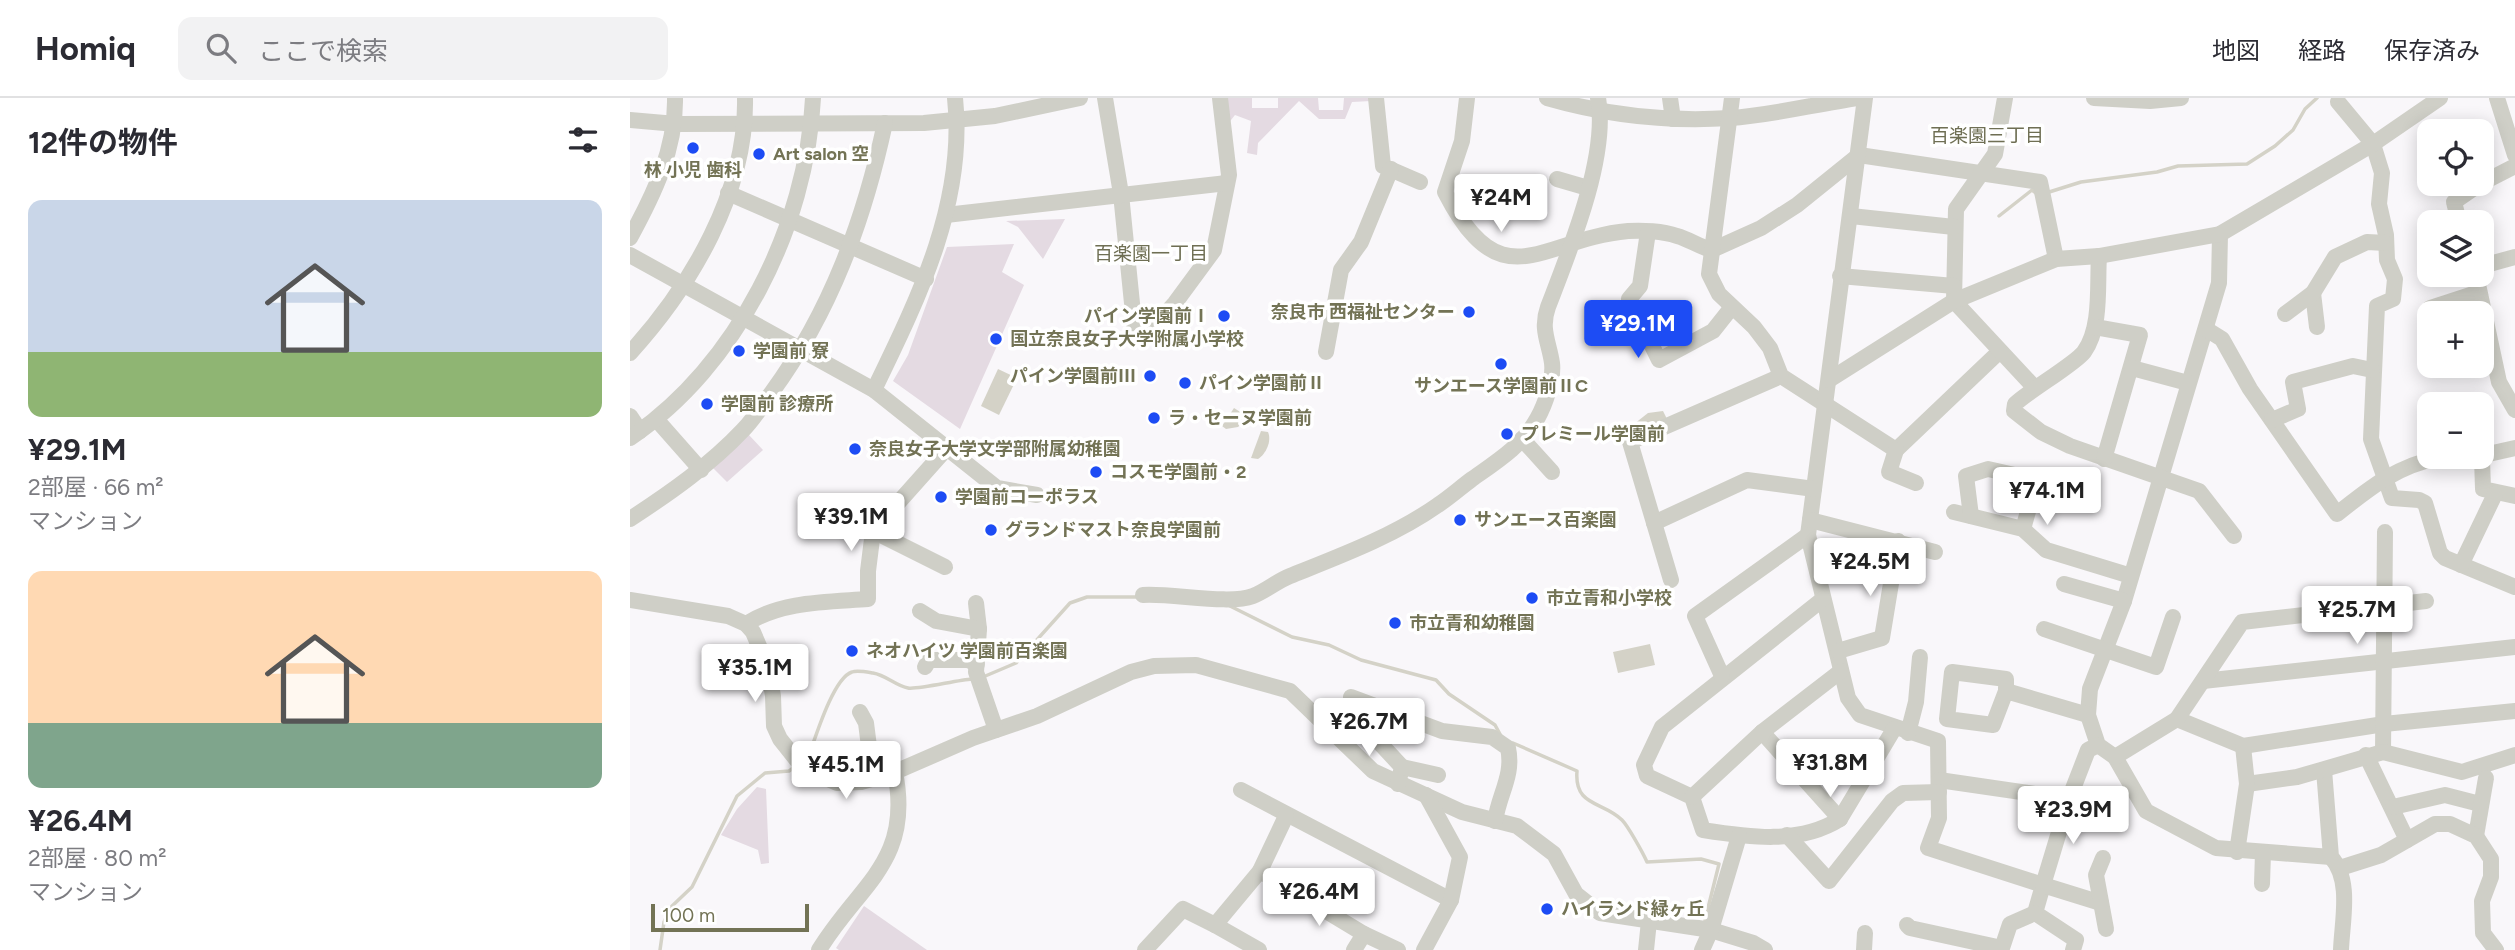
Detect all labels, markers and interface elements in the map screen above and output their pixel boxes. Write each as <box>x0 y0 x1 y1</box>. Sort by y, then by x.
search box <box>178 17 668 80</box>
text: Homiq <box>35 29 136 68</box>
icon: search <box>202 29 240 67</box>
text: ここで検索 <box>258 35 388 67</box>
text: 地図 <box>2212 36 2260 65</box>
text: 経路 <box>2298 36 2346 65</box>
text: 保存済み <box>2384 36 2480 65</box>
map controls <box>2417 119 2494 469</box>
button: locate <box>2417 119 2494 196</box>
icon: filters <box>564 121 602 159</box>
text: 12件の物件 <box>28 124 178 161</box>
district label: 百楽園三丁目 <box>1930 124 2044 147</box>
marker: 林 小児 歯科 <box>685 140 701 156</box>
place label: Art salon 空 <box>773 143 870 165</box>
marker: Art salon 空 <box>751 146 767 162</box>
place label: 林 小児 歯科 <box>644 159 742 181</box>
pin: ¥24M <box>1460 174 1542 234</box>
text: ¥24M <box>1470 183 1532 211</box>
button: layers <box>2417 210 2494 287</box>
district label: 百楽園一丁目 <box>1094 242 1208 265</box>
icon: home <box>252 245 378 371</box>
pin: ¥29.1M <box>1581 300 1695 360</box>
place label: 奈良市 西福祉センター <box>1271 301 1455 323</box>
button: + <box>2417 301 2494 378</box>
marker: 奈良市 西福祉センター <box>1461 304 1477 320</box>
place label: パイン学園前Ⅰ <box>1084 305 1210 327</box>
marker: パイン学園前Ⅰ <box>1216 308 1232 324</box>
text: ¥29.1M <box>1600 309 1676 337</box>
place label: 国立奈良女子大学附属小学校 <box>1010 328 1244 350</box>
marker: 国立奈良女子大学附属小学校 <box>988 331 1004 347</box>
place label: 学園前 寮 <box>753 340 829 362</box>
marker: 学園前 寮 <box>731 343 747 359</box>
marker: サンエース学園前ⅡC <box>1493 356 1509 372</box>
place label: パイン学園前Ⅲ <box>1010 365 1136 387</box>
marker: パイン学園前Ⅲ <box>1142 368 1158 384</box>
place label: パイン学園前Ⅱ <box>1199 372 1325 394</box>
marker: パイン学園前Ⅱ <box>1177 375 1193 391</box>
place label: サンエース学園前ⅡC <box>1414 375 1588 397</box>
button: − <box>2417 392 2494 469</box>
place label: 学園前 診療所 <box>721 393 833 415</box>
marker: 学園前 診療所 <box>699 396 715 412</box>
place label: ラ・セーヌ学園前 <box>1168 407 1312 429</box>
marker: ラ・セーヌ学園前 <box>1146 410 1162 426</box>
place label: プレミール学園前 <box>1521 423 1665 445</box>
marker: プレミール学園前 <box>1499 426 1515 442</box>
text: ¥29.1M <box>28 431 126 468</box>
place label: 奈良女子大学文学部附属幼稚園 <box>869 438 1121 460</box>
marker: 奈良女子大学文学部附属幼稚園 <box>847 441 863 457</box>
place label: コスモ学園前・2 <box>1110 461 1246 483</box>
marker: コスモ学園前・2 <box>1088 464 1104 480</box>
pin: ¥74.1M <box>1990 468 2104 527</box>
text: 2部屋 · 66 m² <box>28 473 164 501</box>
text: ¥74.1M <box>2009 476 2085 504</box>
place label: 学園前コーポラス <box>955 486 1099 508</box>
marker: 学園前コーポラス <box>933 489 949 505</box>
pin: ¥39.1M <box>794 494 908 553</box>
text: ¥39.1M <box>814 502 888 530</box>
text: マンション <box>28 507 143 535</box>
place label: サンエース百楽園 <box>1474 509 1617 531</box>
marker: サンエース百楽園 <box>1452 512 1468 528</box>
place label: グランドマスト奈良学園前 <box>1005 519 1221 541</box>
marker: グランドマスト奈良学園前 <box>983 522 999 538</box>
pin: ¥24.5M <box>1813 538 1927 598</box>
text: ¥24.5M <box>1830 547 1910 575</box>
place label: 市立青和小学校 <box>1546 587 1672 609</box>
pin: ¥25.7M <box>2300 587 2414 646</box>
marker: 市立青和小学校 <box>1524 590 1540 606</box>
text: ¥25.7M <box>2318 595 2396 623</box>
place label: 市立青和幼稚園 <box>1409 612 1535 634</box>
marker: 市立青和幼稚園 <box>1387 615 1403 631</box>
icon: home <box>252 616 378 742</box>
place label: ネオハイツ 学園前百楽園 <box>866 640 1068 662</box>
marker: ネオハイツ 学園前百楽園 <box>844 643 860 659</box>
pin: ¥35.1M <box>698 644 812 704</box>
text: ¥35.1M <box>718 653 792 681</box>
pin: ¥26.7M <box>1312 698 1426 758</box>
text: ¥26.7M <box>1330 707 1408 735</box>
pin: ¥31.8M <box>1773 740 1887 799</box>
pin: ¥45.1M <box>789 742 903 801</box>
text: ¥31.8M <box>1792 748 1868 776</box>
text: ¥45.1M <box>808 750 884 778</box>
pin: ¥23.9M <box>2016 786 2130 846</box>
text: ¥23.9M <box>2034 795 2112 823</box>
text: ¥26.4M <box>28 802 133 839</box>
text: 2部屋 · 80 m² <box>28 844 166 872</box>
pin: ¥26.4M <box>1262 868 1376 928</box>
text: ¥26.4M <box>1279 877 1359 905</box>
text: マンション <box>28 878 143 906</box>
place label: ハイランド緑ヶ丘 <box>1561 898 1705 920</box>
scale bar <box>651 901 808 933</box>
marker: ハイランド緑ヶ丘 <box>1539 901 1555 917</box>
text: 100 m <box>662 904 715 927</box>

